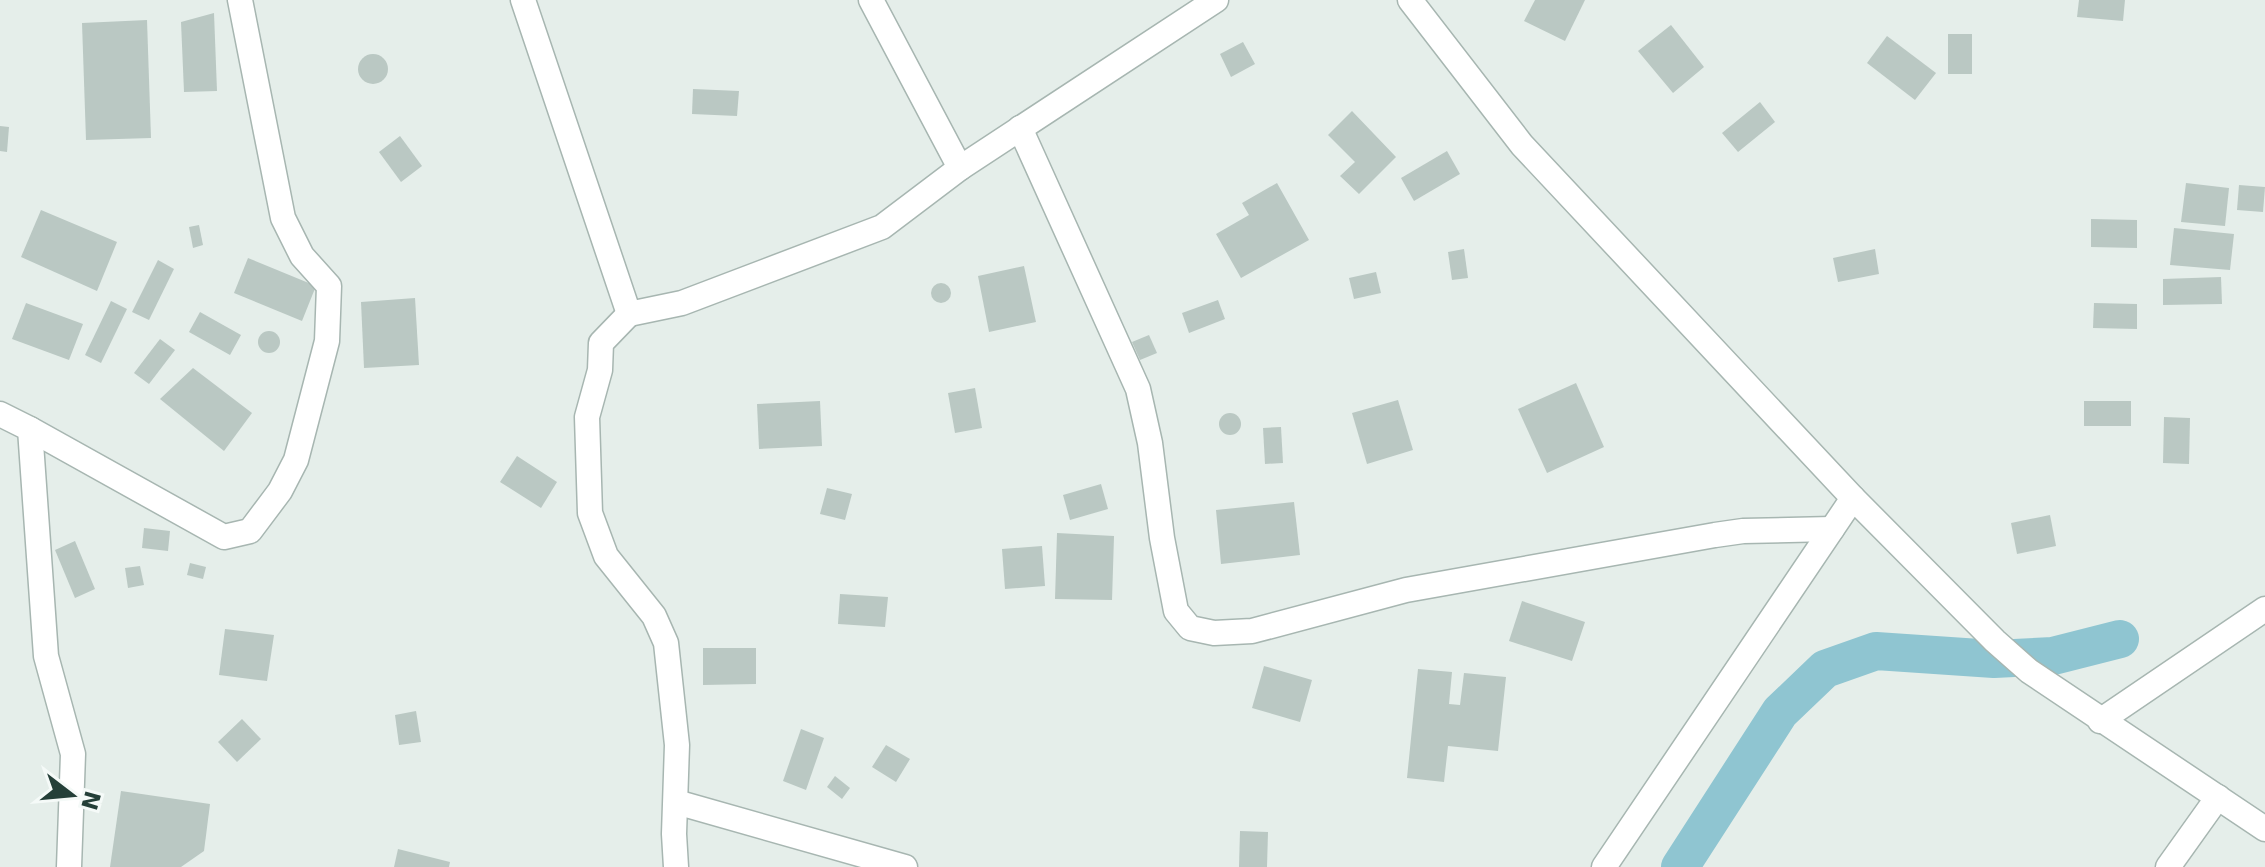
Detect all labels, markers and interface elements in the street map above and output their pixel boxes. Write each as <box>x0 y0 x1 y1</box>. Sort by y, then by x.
north arrow <box>32 755 112 835</box>
text: N <box>76 788 105 813</box>

